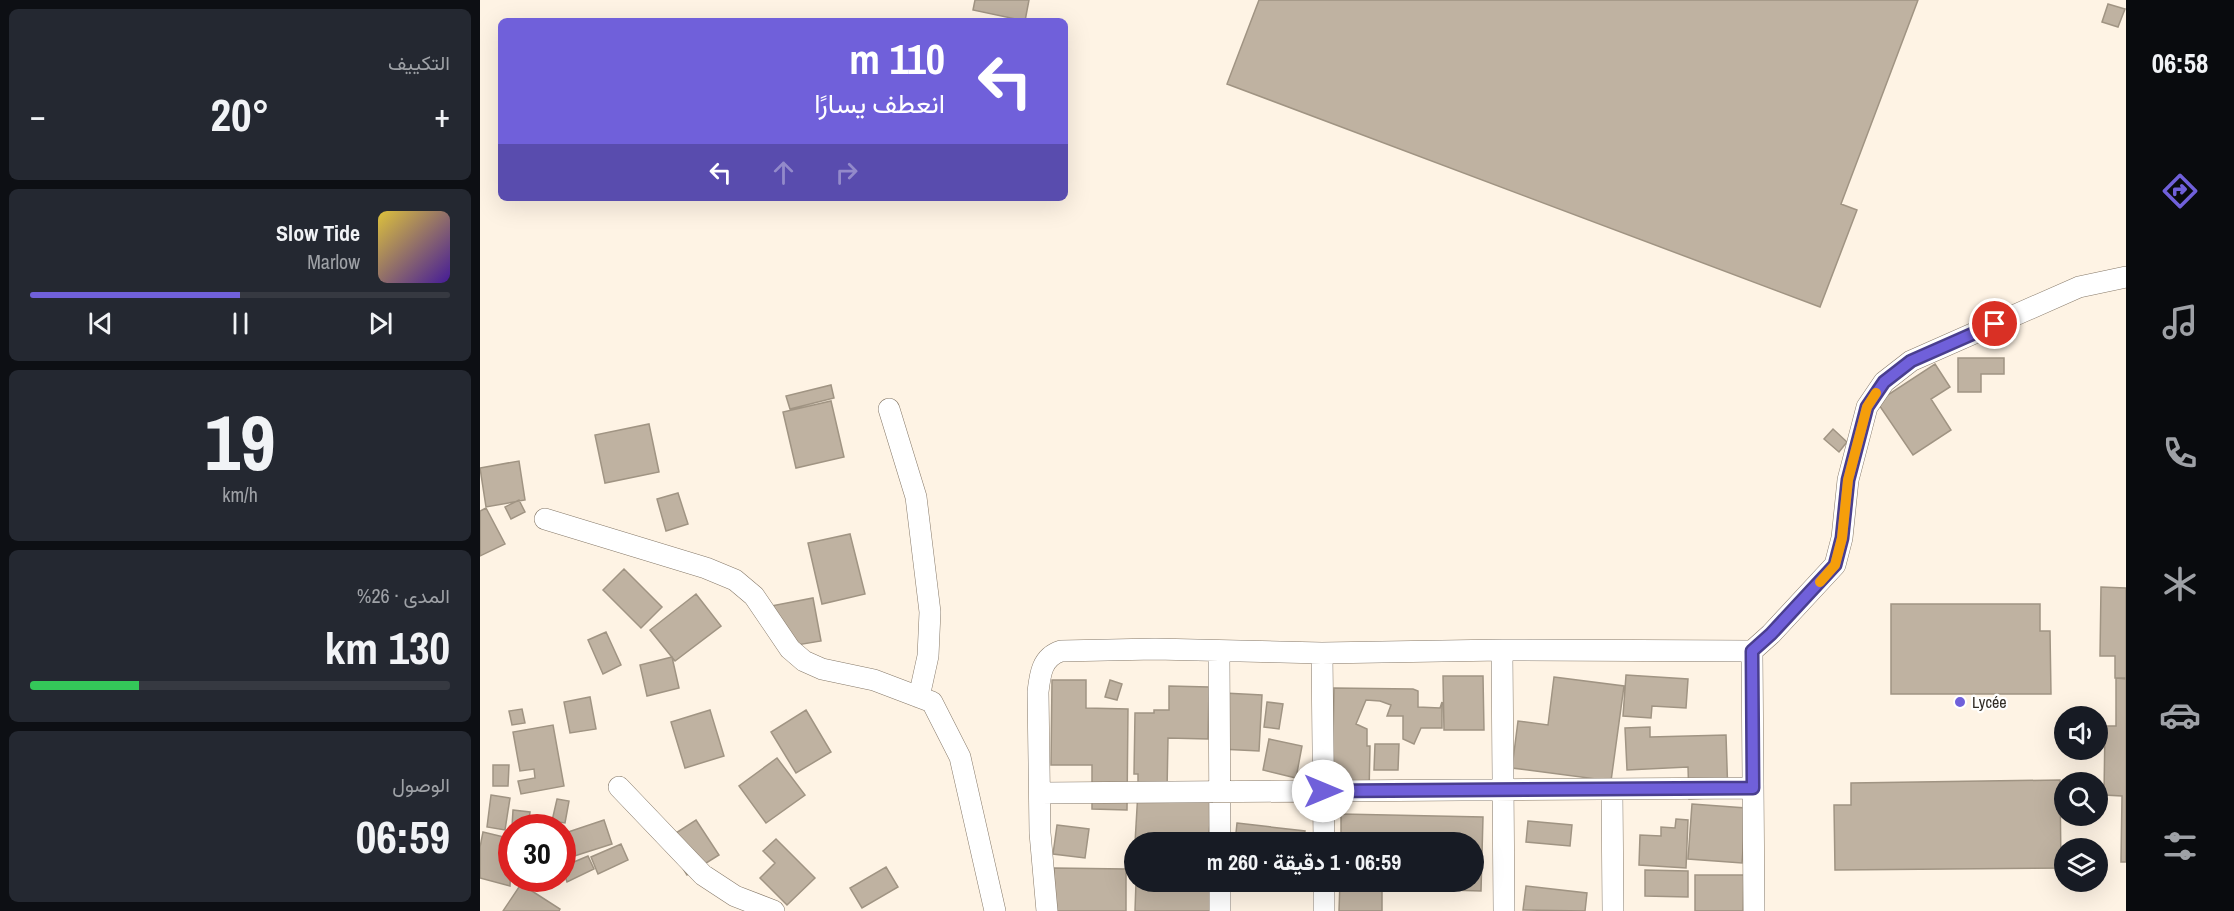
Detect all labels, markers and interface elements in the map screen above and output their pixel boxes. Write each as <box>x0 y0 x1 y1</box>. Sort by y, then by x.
text: 110 m <box>849 31 945 87</box>
icon: left <box>966 42 1044 120</box>
text: 06:58 <box>2152 45 2208 81</box>
text: التكييف <box>388 49 450 76</box>
text: 20° <box>210 84 270 145</box>
text: انعطف يسارًا <box>814 85 945 121</box>
text: − <box>30 93 46 137</box>
text: + <box>434 93 450 137</box>
icon: left <box>704 156 737 189</box>
icon: ahead <box>767 156 800 189</box>
icon: right <box>830 156 863 189</box>
icon: directions <box>2159 170 2201 212</box>
text: Slow Tide <box>276 218 360 248</box>
text: Marlow <box>307 248 360 275</box>
pin <box>1969 298 2020 349</box>
icon: music <box>2159 301 2201 343</box>
icon: previous <box>84 307 117 340</box>
icon: pause <box>224 307 257 340</box>
icon: next <box>364 307 397 340</box>
icon: arrive <box>1978 307 2011 340</box>
text: 19 <box>204 389 276 494</box>
icon: phone <box>2159 432 2201 474</box>
text: km/h <box>222 481 258 508</box>
icon: climate <box>2159 563 2201 605</box>
text: المدى · 26% <box>357 582 450 609</box>
text: 130 km <box>325 617 450 678</box>
place label: Lycée <box>1972 691 2007 713</box>
icon: car <box>2159 694 2201 736</box>
marker: Lycée <box>1953 695 1967 709</box>
map controls <box>2054 706 2108 892</box>
button: sound <box>2054 706 2108 760</box>
position arrow <box>1291 759 1355 823</box>
text: الوصول <box>392 771 450 798</box>
button: search <box>2054 772 2108 826</box>
text: 06:59 <box>356 806 450 867</box>
speed limit sign: 30 <box>498 814 576 892</box>
icon: filters <box>2159 825 2201 867</box>
button: layers <box>2054 838 2108 892</box>
text: 06:59 · 1 دقيقة · 260 m <box>1207 847 1401 877</box>

